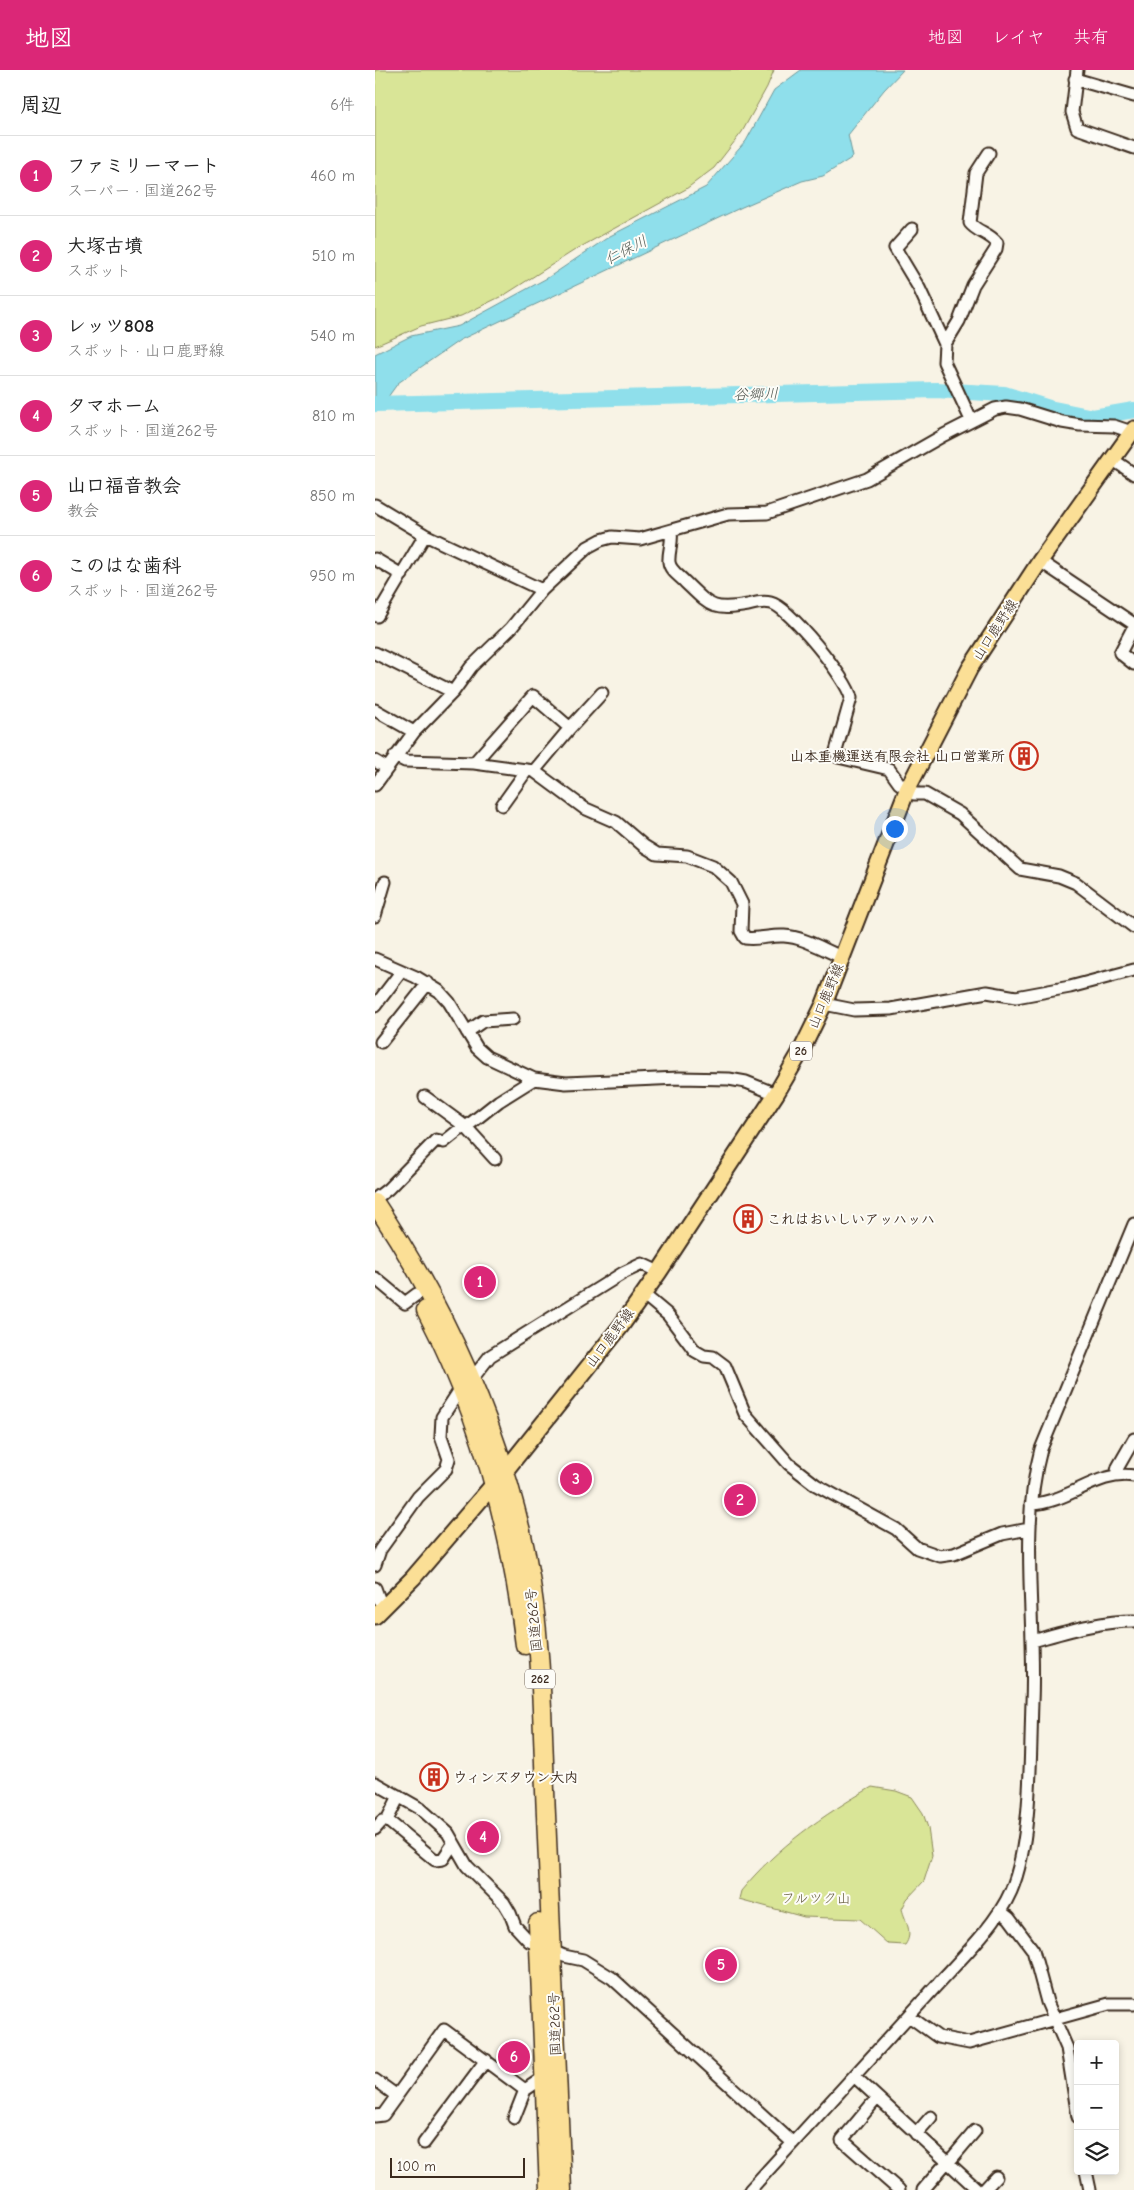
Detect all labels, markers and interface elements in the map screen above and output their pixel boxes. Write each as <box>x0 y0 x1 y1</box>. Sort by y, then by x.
text: 地図 <box>25 24 73 52</box>
text: 地図 <box>928 27 964 48</box>
text: レイヤ <box>992 27 1045 48</box>
text: 共有 <box>1073 27 1109 48</box>
text: 周辺 <box>20 93 62 117</box>
text: 6件 <box>330 96 355 114</box>
text: ファミリーマート <box>67 155 220 177</box>
text: 1 <box>33 167 39 185</box>
text: 460 m <box>310 167 355 185</box>
text: スーパー · 国道262号 <box>67 182 217 200</box>
water label: 仁保川 <box>602 232 650 268</box>
text: 大塚古墳 <box>67 235 143 257</box>
text: 2 <box>32 247 40 265</box>
text: 510 m <box>312 247 355 265</box>
text: スポット <box>67 262 131 280</box>
text: レッツ808 <box>67 315 154 337</box>
text: 3 <box>32 327 40 345</box>
text: 540 m <box>310 327 355 345</box>
text: スポット · 山口鹿野線 <box>67 342 225 360</box>
water label: 谷郷川 <box>733 385 779 403</box>
text: タマホーム <box>67 395 161 417</box>
text: 4 <box>32 407 40 425</box>
text: 810 m <box>312 407 355 425</box>
text: スポット · 国道262号 <box>67 422 218 440</box>
text: 山口福音教会 <box>67 475 181 497</box>
text: 5 <box>32 487 40 505</box>
text: 850 m <box>310 487 355 505</box>
text: 教会 <box>67 502 99 520</box>
text: このはな歯科 <box>67 555 181 577</box>
text: 6 <box>32 567 40 585</box>
text: 950 m <box>310 567 355 585</box>
text: スポット · 国道262号 <box>67 582 218 600</box>
street label: 山口鹿野線 <box>969 596 1021 664</box>
building icon: 山本重機運送有限会社 山口営業所 <box>1009 741 1039 771</box>
place label: 山本重機運送有限会社 山口営業所 <box>790 748 1005 765</box>
your location <box>882 816 908 842</box>
street label: 山口鹿野線 <box>805 960 847 1032</box>
road number: 26 <box>790 1041 812 1060</box>
building icon: これはおいしいアッハッハ <box>733 1204 763 1234</box>
place label: これはおいしいアッハッハ <box>767 1211 935 1228</box>
pin: 1 <box>464 1263 496 1301</box>
street label: 山口鹿野線 <box>582 1305 638 1371</box>
pin: 3 <box>560 1460 592 1498</box>
pin: 2 <box>724 1481 756 1519</box>
street label: 国道262号 <box>522 1587 546 1653</box>
road number: 262 <box>525 1670 555 1688</box>
building icon: ウィンズタウン大内 <box>419 1762 449 1792</box>
place label: ウィンズタウン大内 <box>453 1769 578 1786</box>
pin: 4 <box>467 1818 499 1856</box>
park label: フルツク山 <box>781 1890 851 1907</box>
pin: 5 <box>705 1946 737 1984</box>
street label: 国道262号 <box>545 1992 565 2056</box>
pin: 6 <box>498 2038 530 2076</box>
map controls <box>1074 2040 1119 2175</box>
button: + <box>1074 2040 1119 2085</box>
button: − <box>1074 2085 1119 2130</box>
button: layers <box>1074 2130 1119 2175</box>
scale bar <box>390 2155 525 2178</box>
text: 100 m <box>397 2158 436 2175</box>

